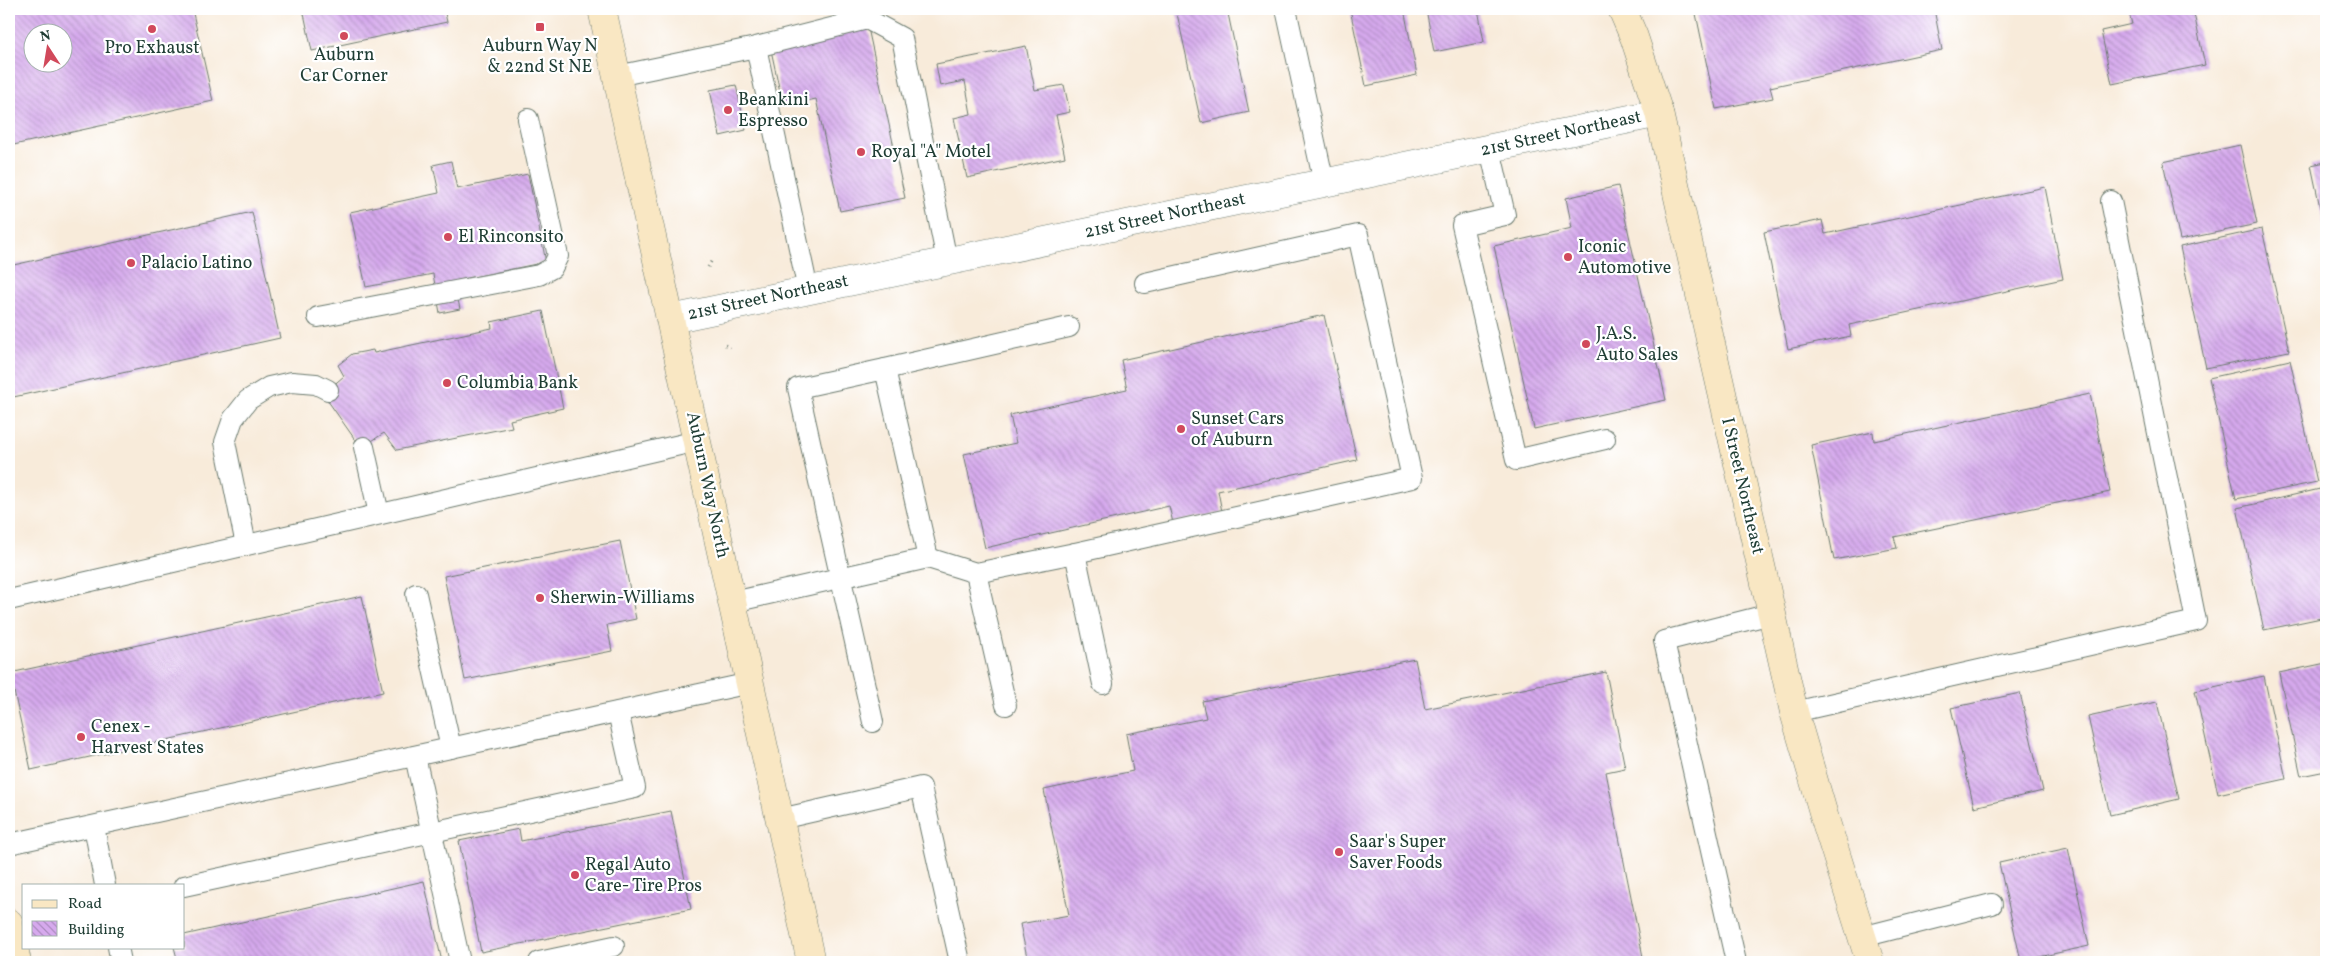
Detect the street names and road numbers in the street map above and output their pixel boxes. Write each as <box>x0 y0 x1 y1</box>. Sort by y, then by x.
street label: 21st Street Northeast <box>1478 105 1644 163</box>
street label: 21st Street Northeast <box>1082 187 1248 245</box>
street label: 21st Street Northeast <box>685 269 851 327</box>
street label: Auburn Way North <box>679 409 735 561</box>
street label: I Street Northeast <box>1714 415 1770 557</box>

